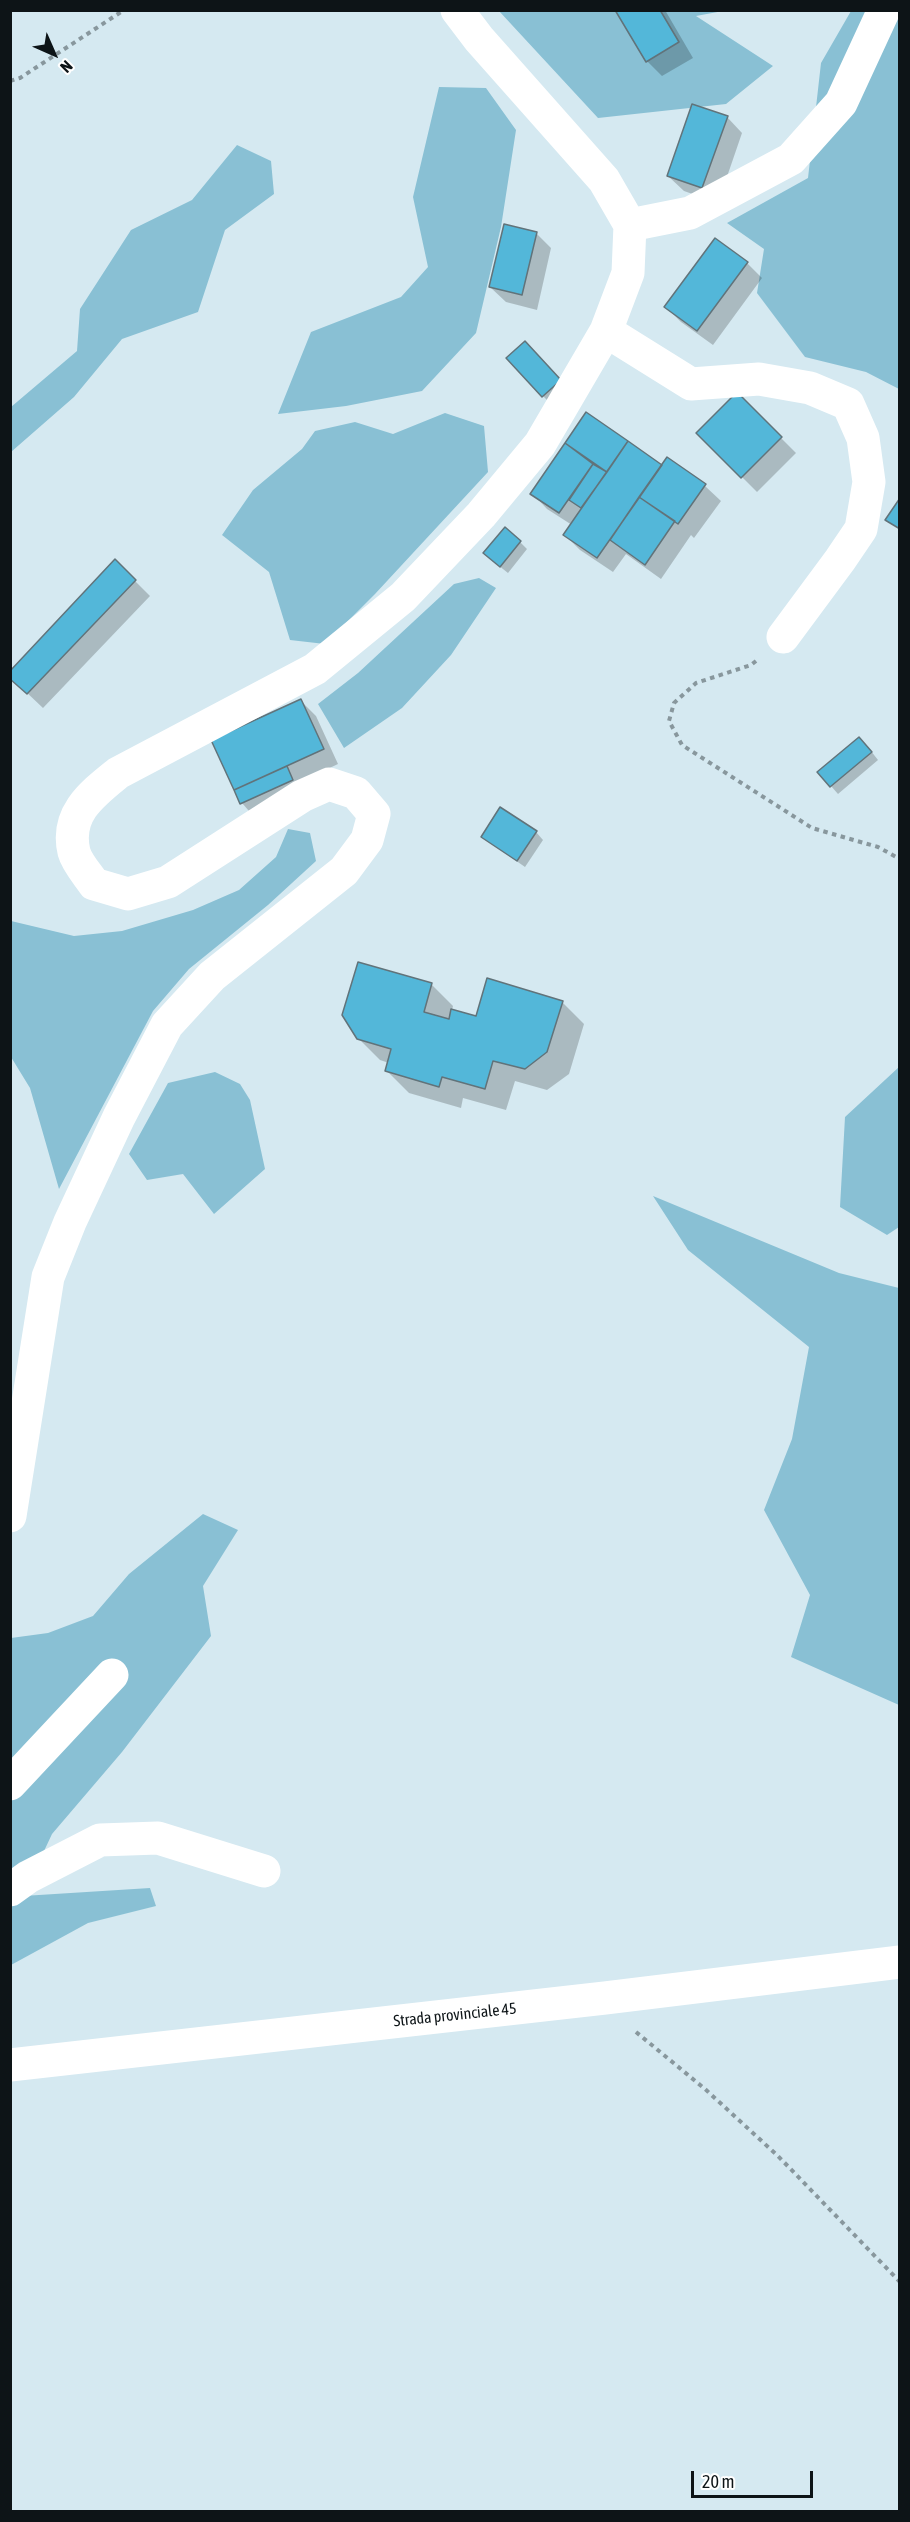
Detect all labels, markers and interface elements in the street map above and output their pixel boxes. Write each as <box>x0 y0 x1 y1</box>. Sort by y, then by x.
north arrow <box>24 24 84 84</box>
text: N <box>57 57 76 76</box>
street label: Strada provinciale 45 <box>392 1999 518 2031</box>
scale bar <box>694 2459 816 2497</box>
text: 20 m <box>702 2471 734 2492</box>

